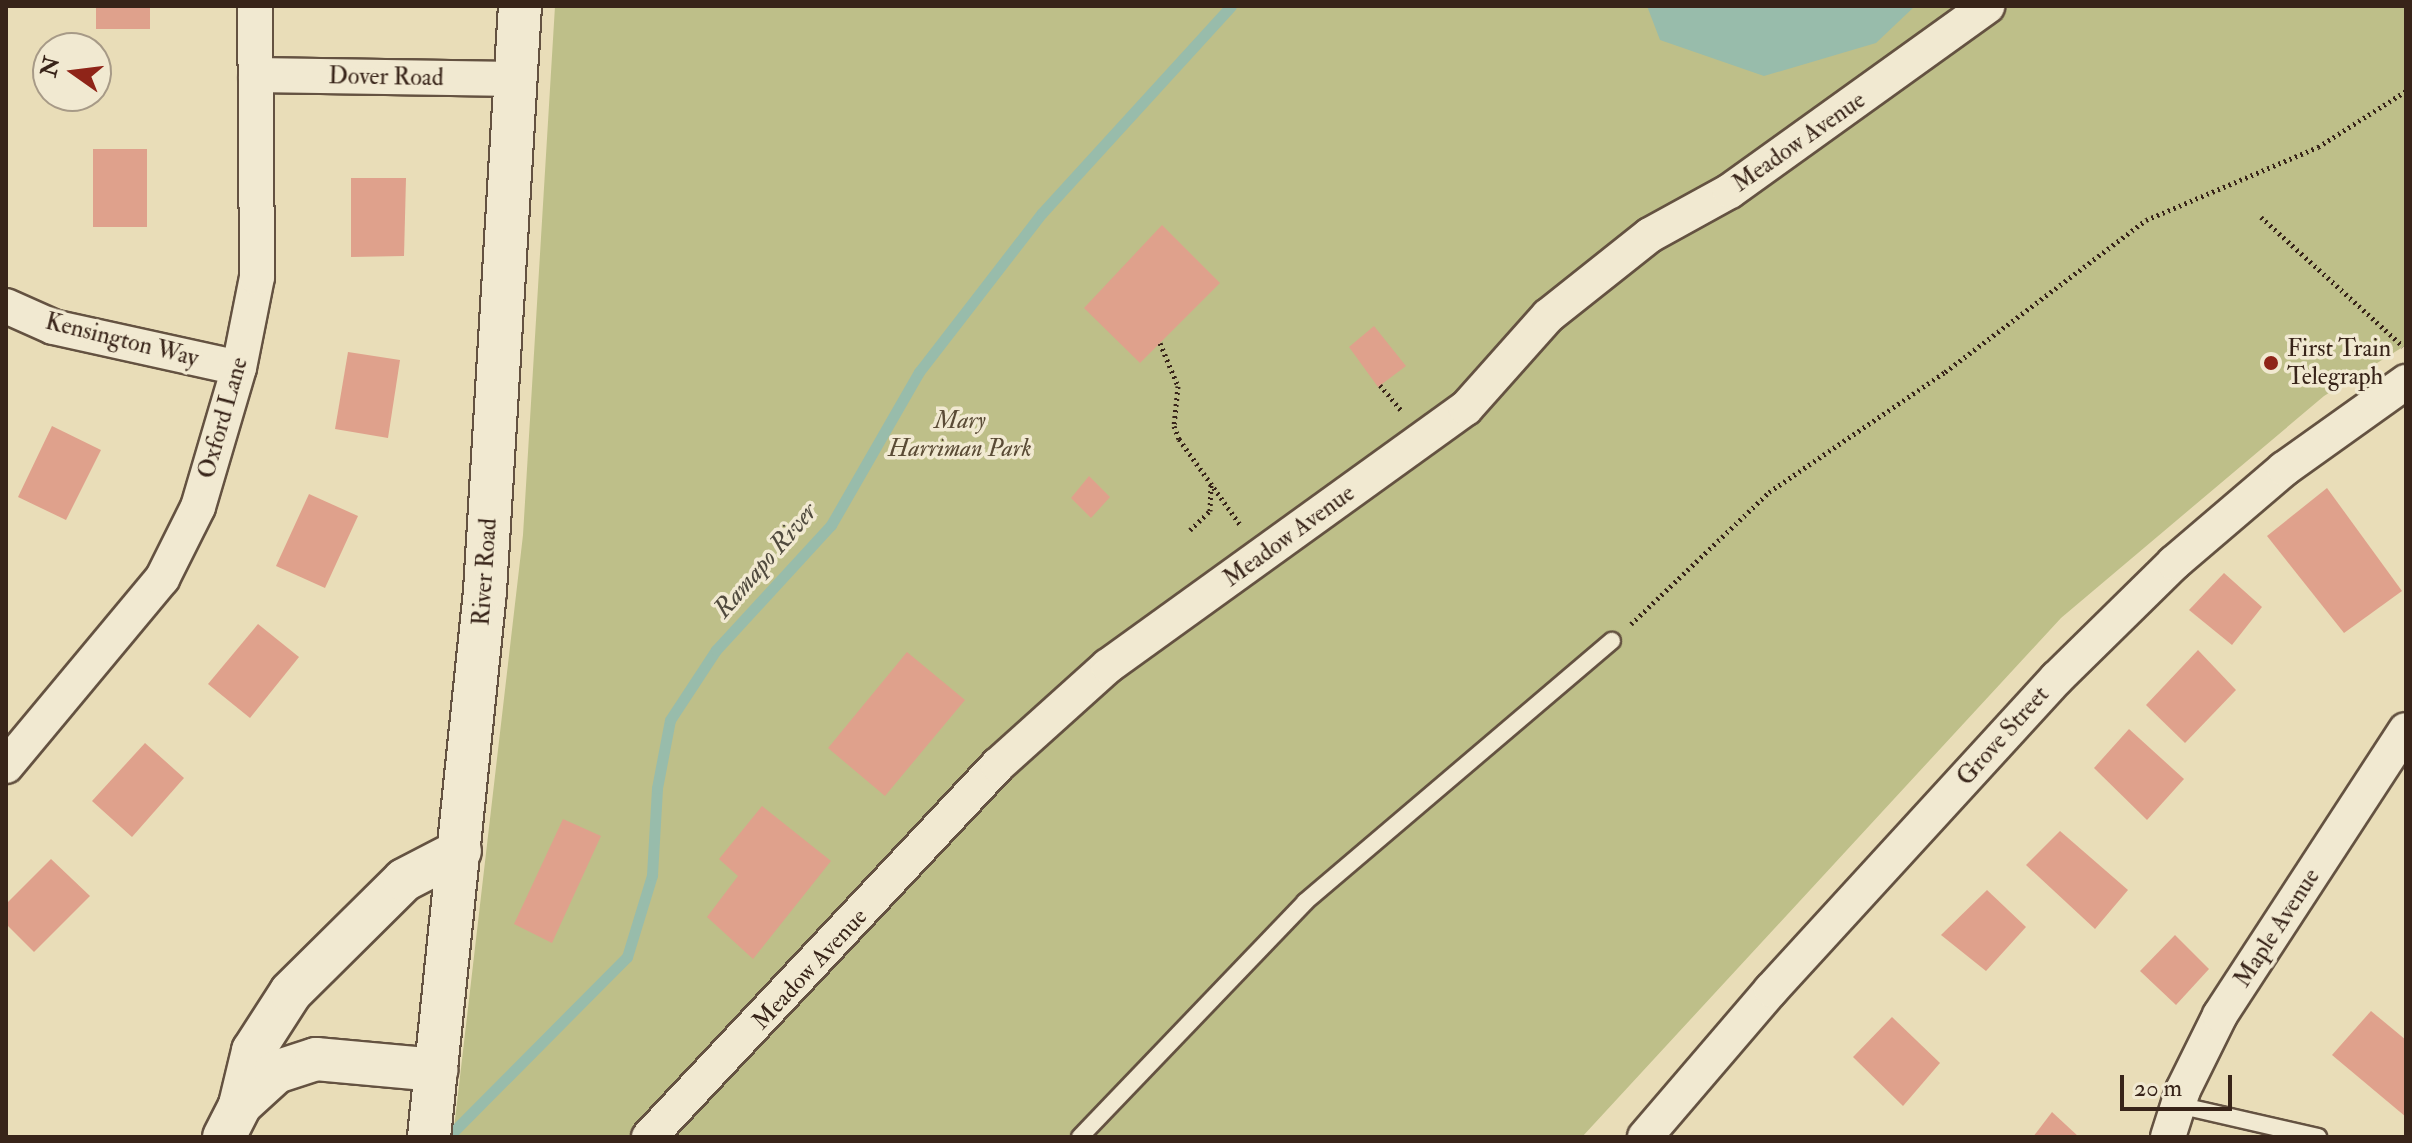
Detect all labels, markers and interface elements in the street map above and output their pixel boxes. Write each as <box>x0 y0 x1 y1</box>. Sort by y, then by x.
north arrow <box>32 32 112 112</box>
text: N <box>35 54 67 80</box>
street label: Dover Road <box>328 62 444 92</box>
street label: Meadow Avenue <box>1727 86 1871 198</box>
street label: Kensington Way <box>42 307 202 373</box>
place label: First Train Telegraph <box>2287 335 2391 391</box>
street label: Oxford Lane <box>192 354 254 482</box>
marker: First Train Telegraph <box>2262 354 2280 372</box>
park label: Mary Harriman Park <box>888 407 1032 463</box>
street label: Meadow Avenue <box>1218 479 1360 593</box>
water label: Ramapo River <box>708 497 824 625</box>
street label: River Road <box>467 517 503 627</box>
street label: Grove Street <box>1951 680 2055 792</box>
street label: Maple Avenue <box>2228 863 2326 993</box>
street label: Meadow Avenue <box>747 902 873 1036</box>
scale bar <box>2124 1059 2236 1109</box>
text: 20 m <box>2134 1073 2182 1104</box>

